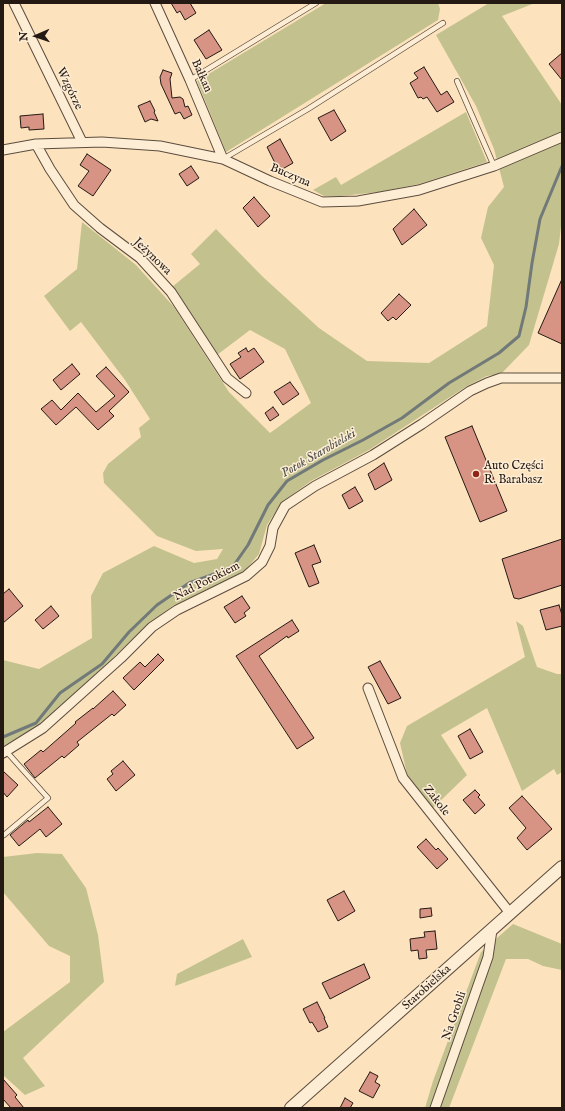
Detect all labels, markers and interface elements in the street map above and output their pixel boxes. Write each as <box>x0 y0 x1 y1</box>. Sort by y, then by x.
north arrow <box>16 16 56 56</box>
text: N <box>17 31 31 41</box>
street label: Bałkan <box>187 57 215 95</box>
street label: Wzgórze <box>53 66 85 112</box>
street label: Buczyna <box>268 161 312 191</box>
street label: Jeżynowa <box>130 235 174 279</box>
water label: Potok Starobielski <box>279 426 359 482</box>
place label: Auto Części R. Barabasz <box>484 460 544 488</box>
marker: Auto Części R. Barabasz <box>471 469 481 479</box>
street label: Nad Potokiem <box>172 559 242 605</box>
street label: Zakole <box>420 783 452 819</box>
street label: Starobielska <box>400 962 454 1014</box>
street label: Na Grobli <box>440 989 470 1043</box>

